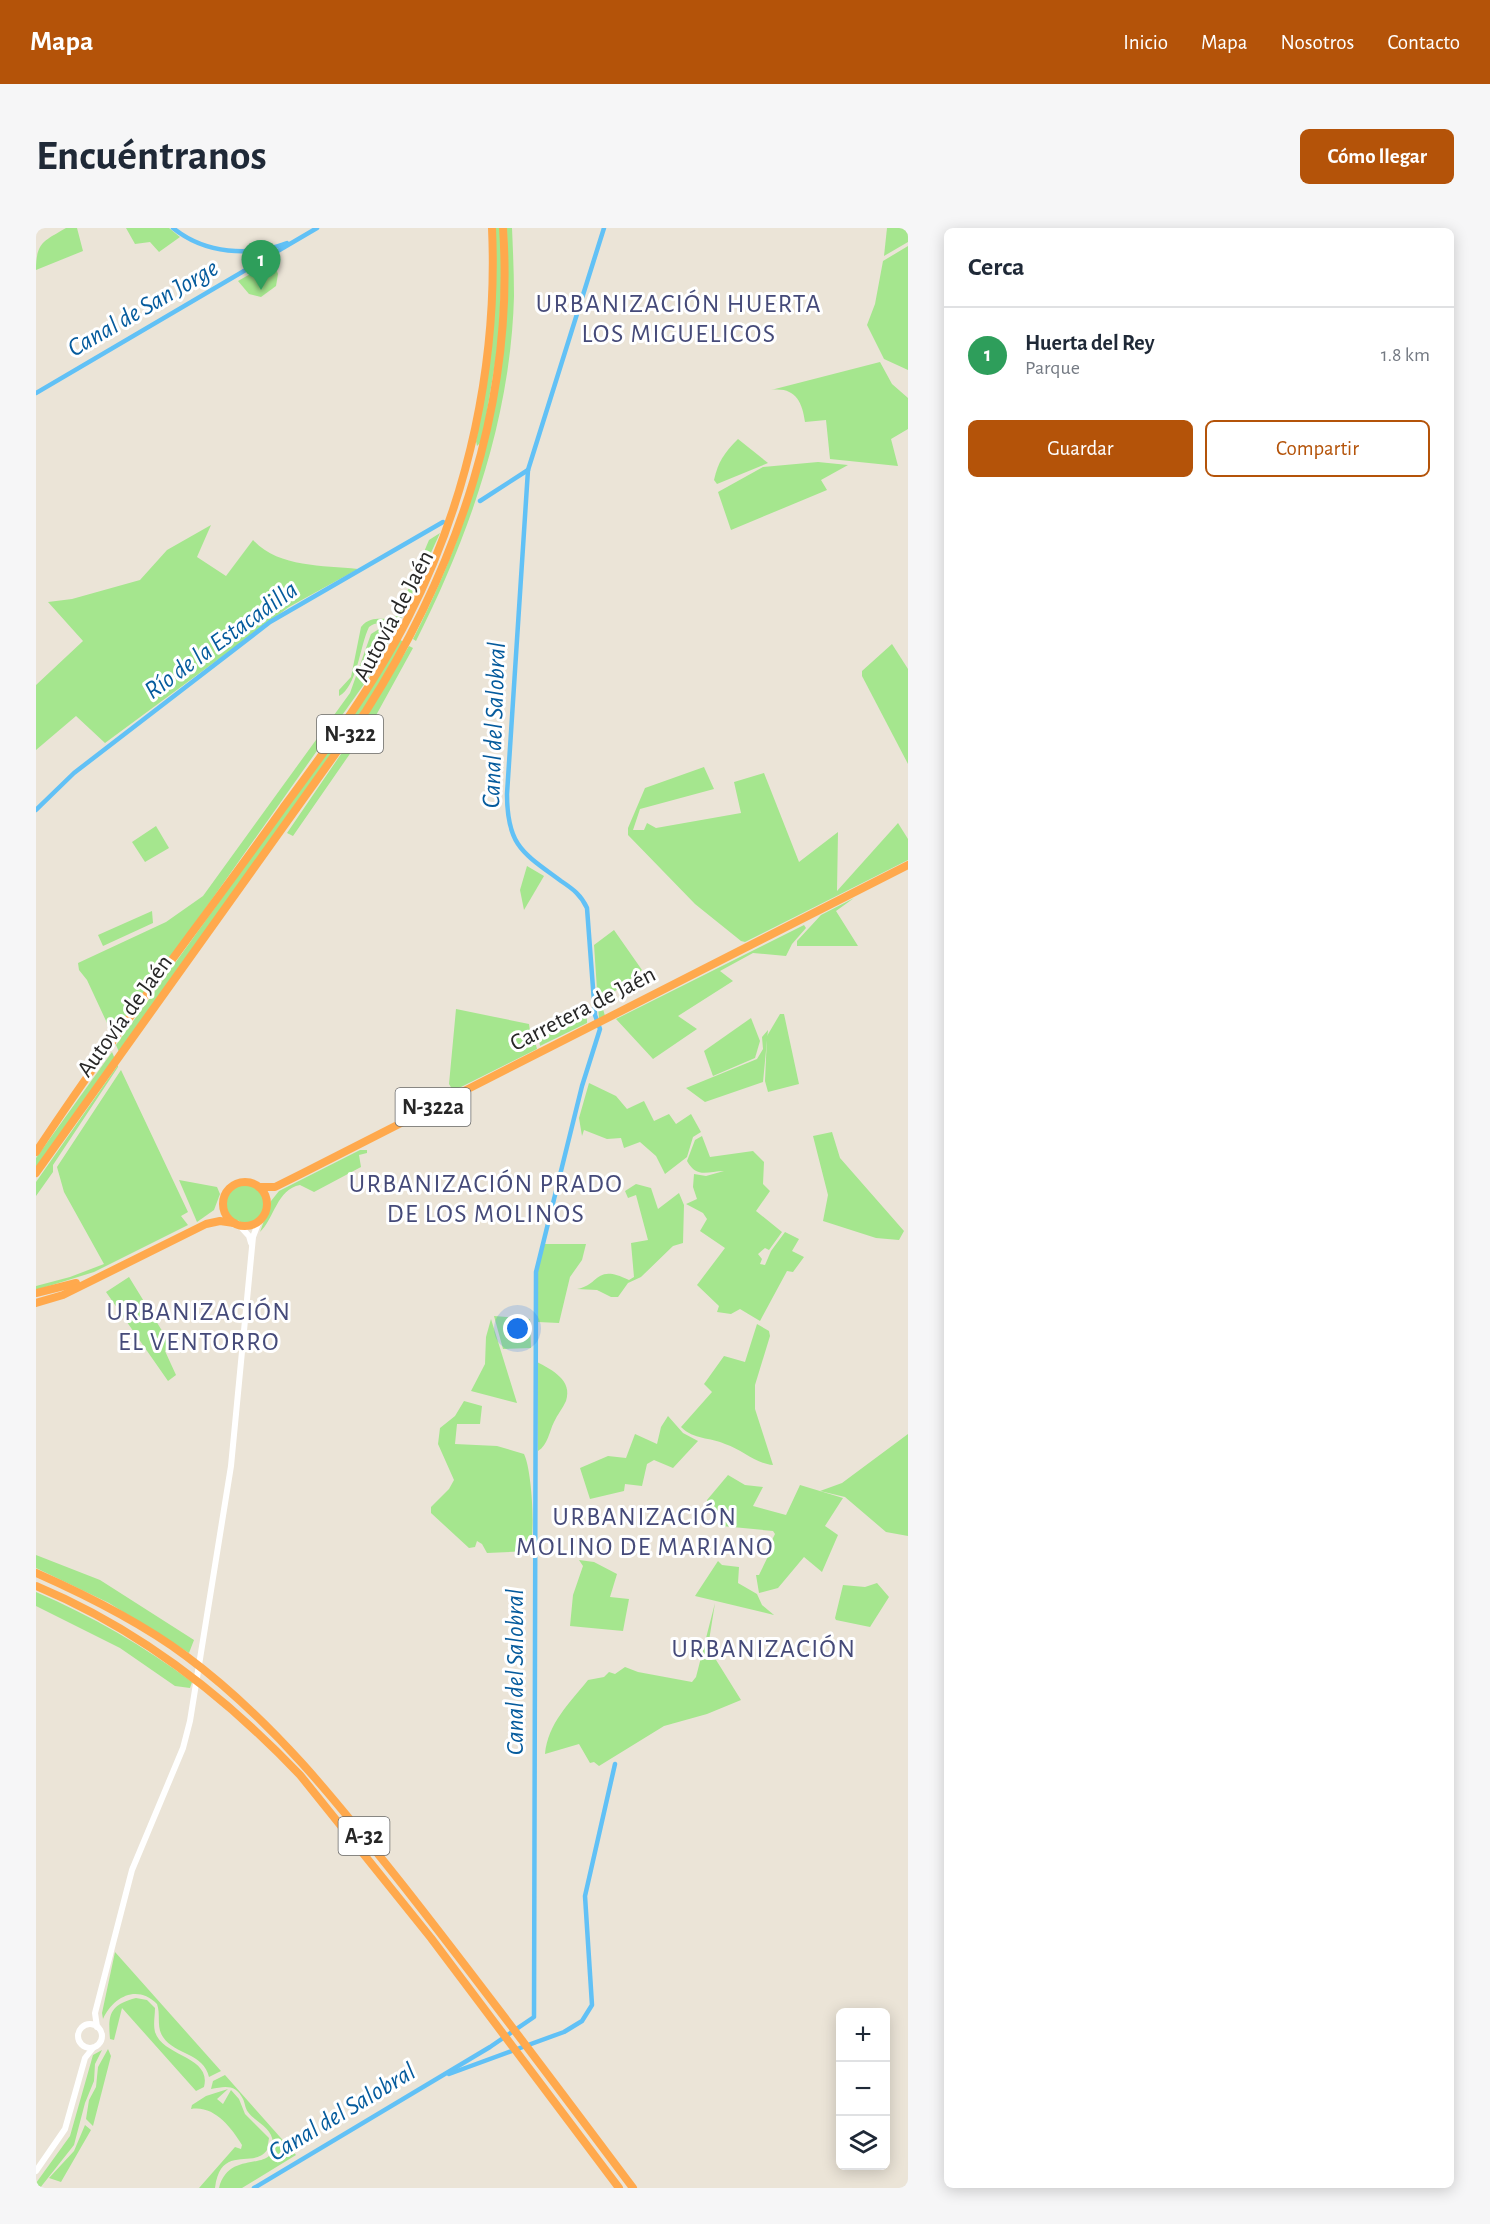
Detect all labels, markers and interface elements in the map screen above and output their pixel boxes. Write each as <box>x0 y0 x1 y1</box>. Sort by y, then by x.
text: Mapa <box>30 28 93 56</box>
text: Inicio <box>1123 32 1168 53</box>
text: Mapa <box>1201 32 1248 53</box>
text: Nosotros <box>1281 32 1354 53</box>
text: Contacto <box>1387 32 1460 53</box>
button: Cómo llegar <box>1300 129 1454 184</box>
text: Encuéntranos <box>36 135 267 177</box>
pin: 1 <box>242 241 280 290</box>
water label: Canal de San Jorge <box>63 254 223 362</box>
text: Cerca <box>968 254 1025 280</box>
district label: URBANIZACIÓN HUERTA LOS MIGUELICOS <box>536 289 822 347</box>
text: Huerta del Rey <box>1025 332 1155 354</box>
text: 1 <box>984 345 991 365</box>
text: 1.8 km <box>1381 345 1430 365</box>
text: Parque <box>1025 358 1080 378</box>
button: Guardar <box>968 420 1193 477</box>
button: Compartir <box>1205 420 1430 477</box>
street label: Autovía de Jaén <box>350 547 438 685</box>
water label: Río de la Estacadilla <box>140 576 302 704</box>
water label: Canal del Salobral <box>478 641 510 809</box>
road number: N-322 <box>317 715 383 753</box>
street label: Autovía de Jaén <box>73 951 177 1081</box>
street label: Carretera de Jaén <box>506 962 660 1056</box>
road number: N-322a <box>396 1088 470 1126</box>
district label: URBANIZACIÓN PRADO DE LOS MOLINOS <box>349 1169 623 1227</box>
district label: URBANIZACIÓN EL VENTORRO <box>106 1297 292 1355</box>
your location <box>503 1314 532 1343</box>
district label: URBANIZACIÓN MOLINO DE MARIANO <box>516 1502 774 1560</box>
water label: Canal del Salobral <box>502 1589 528 1755</box>
district label: URBANIZACIÓN <box>671 1634 857 1662</box>
road number: A-32 <box>338 1817 390 1855</box>
map controls <box>836 2008 890 2170</box>
button: + <box>836 2008 890 2062</box>
water label: Canal del Salobral <box>264 2058 420 2166</box>
button: − <box>836 2062 890 2116</box>
button: layers <box>836 2116 890 2170</box>

